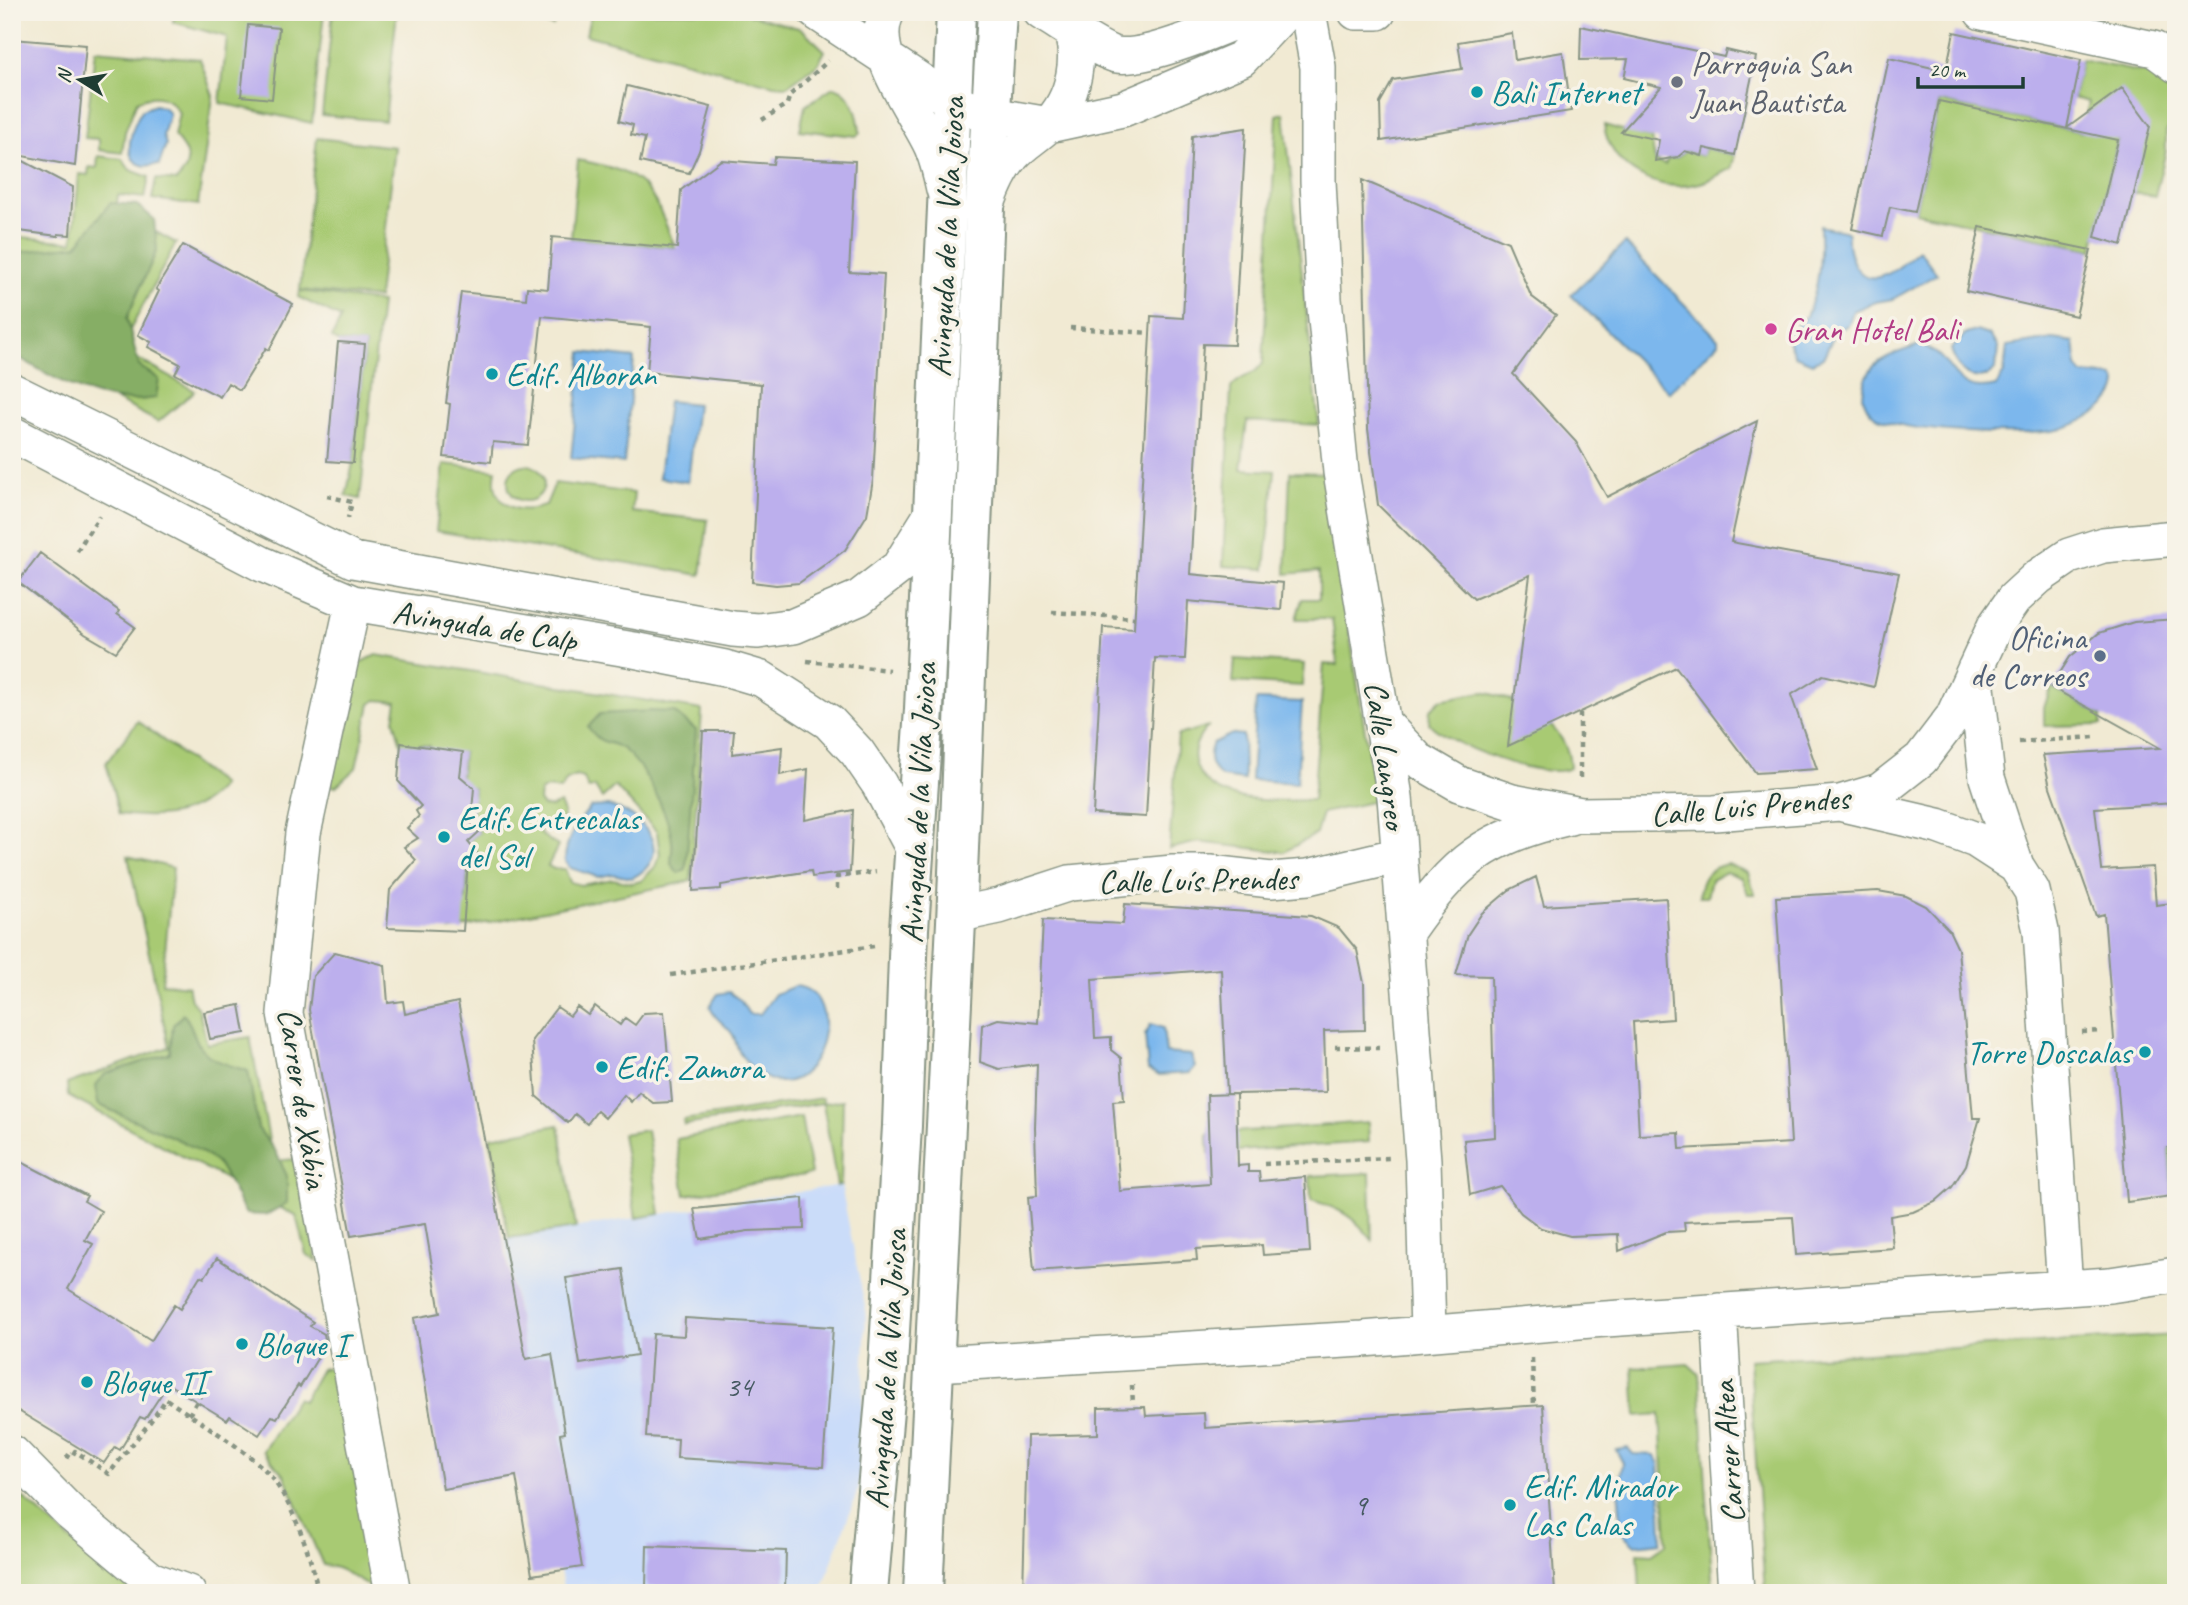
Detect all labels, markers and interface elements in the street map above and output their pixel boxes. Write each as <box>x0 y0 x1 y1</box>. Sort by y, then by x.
place label: Parroquia San Juan Bautista <box>1689 43 1852 123</box>
north arrow <box>46 46 116 116</box>
scale bar <box>1918 46 2024 90</box>
text: 20 m <box>1929 57 1967 83</box>
text: N <box>51 66 78 85</box>
place label: Bali Internet <box>1491 72 1644 114</box>
marker: Parroquia San Juan Bautista <box>1669 74 1685 90</box>
marker: Bali Internet <box>1469 84 1485 100</box>
street label: Avinguda de la Vila Joiosa <box>918 94 974 378</box>
place label: Gran Hotel Bali <box>1785 309 1962 351</box>
marker: Gran Hotel Bali <box>1763 321 1779 337</box>
place label: Edif. Alborán <box>506 354 657 396</box>
marker: Edif. Alborán <box>484 366 500 382</box>
street label: Avinguda de Calp <box>390 591 581 661</box>
place label: Oficina de Correos <box>1970 617 2089 697</box>
marker: Oficina de Correos <box>2092 648 2108 664</box>
street label: Avinguda de la Vila Joiosa <box>890 660 946 944</box>
street label: Calle Langreo <box>1355 679 1418 835</box>
street label: Calle Luis Prendes <box>1649 776 1854 836</box>
place label: Edif. Entrecalas del Sol <box>458 798 643 878</box>
marker: Edif. Entrecalas del Sol <box>436 829 452 845</box>
street label: Calle Luís Prendes <box>1098 857 1301 903</box>
street label: Carrer de Xàbia <box>268 1005 338 1193</box>
place label: Torre Doscalas <box>1967 1032 2134 1074</box>
marker: Torre Doscalas <box>2137 1044 2153 1060</box>
place label: Edif. Zamora <box>616 1047 766 1089</box>
marker: Edif. Zamora <box>594 1059 610 1075</box>
street label: Avinguda de la Vila Joiosa <box>855 1226 917 1510</box>
place label: Bloque I <box>256 1324 354 1366</box>
marker: Bloque I <box>234 1336 250 1352</box>
place label: Bloque II <box>101 1362 213 1404</box>
house number: 34 <box>726 1367 755 1405</box>
marker: Bloque II <box>79 1374 95 1390</box>
street label: Carrer Altea <box>1702 1377 1754 1525</box>
place label: Edif. Mirador Las Calas <box>1524 1466 1680 1546</box>
house number: 9 <box>1353 1486 1369 1524</box>
marker: Edif. Mirador Las Calas <box>1502 1497 1518 1513</box>

